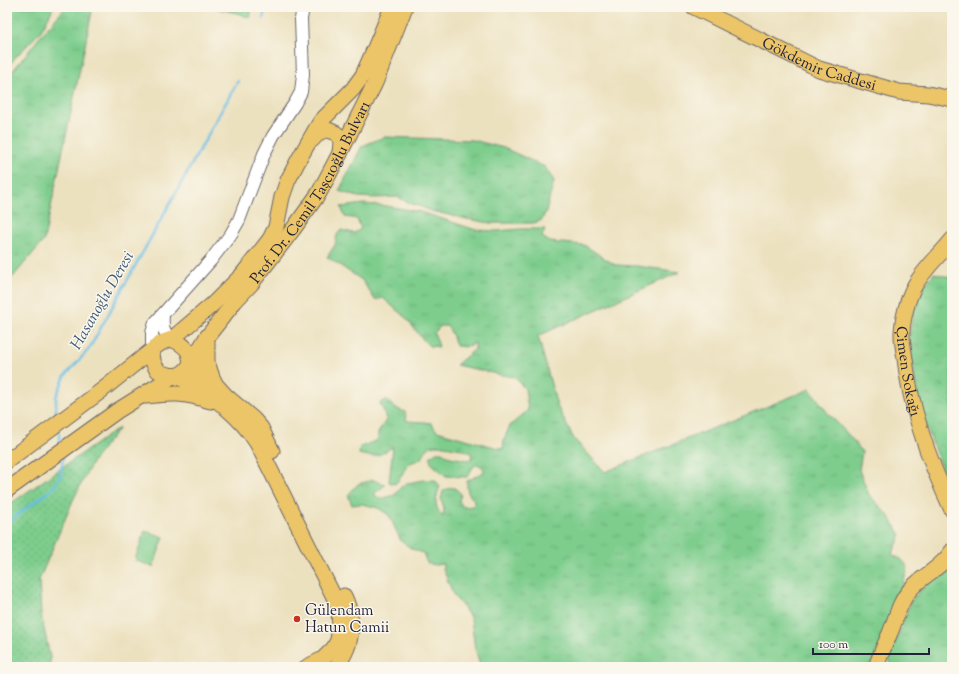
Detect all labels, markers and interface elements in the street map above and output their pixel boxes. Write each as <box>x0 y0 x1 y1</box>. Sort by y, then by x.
street label: Gökdemir Caddesi <box>758 33 878 97</box>
street label: Prof. Dr. Cemil Taşcıoğlu Bulvarı <box>246 98 376 288</box>
water label: Hasanoğlu Deresi <box>66 248 141 355</box>
street label: Çimen Sokağı <box>890 326 925 419</box>
place label: Gülendam Hatun Camii <box>305 601 389 639</box>
marker: Gülendam Hatun Camii <box>292 614 302 624</box>
scale bar <box>813 630 929 656</box>
text: 100 m <box>819 636 848 654</box>

